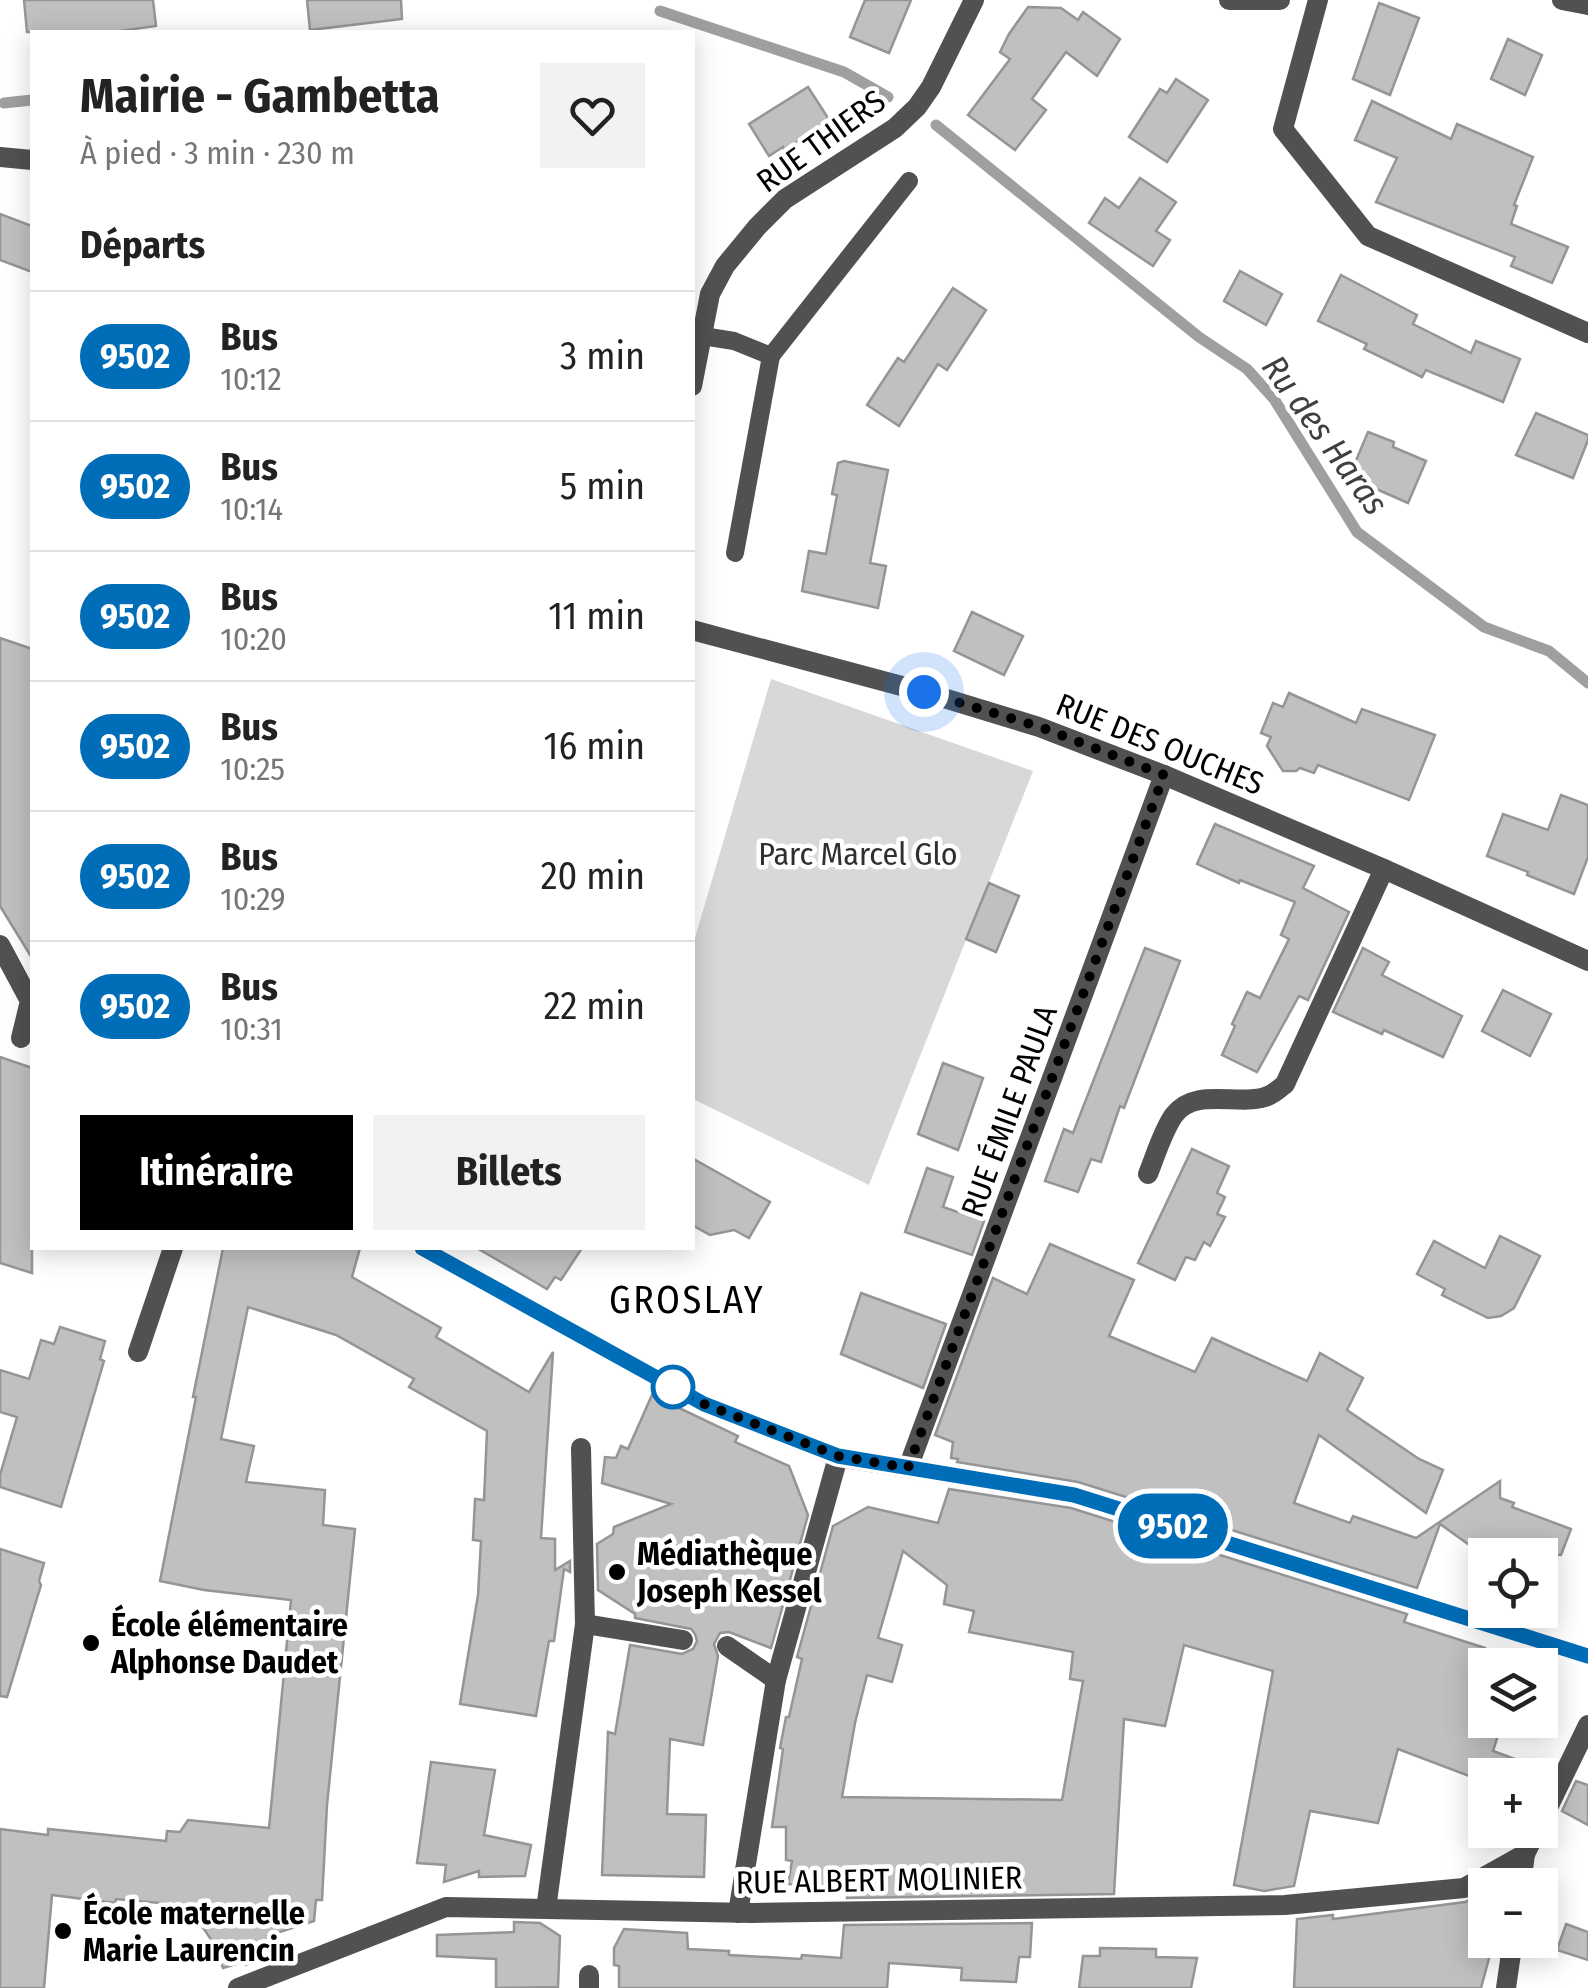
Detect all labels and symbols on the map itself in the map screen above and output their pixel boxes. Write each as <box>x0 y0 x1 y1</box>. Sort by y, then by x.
street label: RUE THIERS <box>749 82 893 200</box>
water label: Ru des Haras <box>1253 347 1397 523</box>
your location <box>899 667 949 717</box>
street label: RUE DES OUCHES <box>1051 685 1269 803</box>
park label: Parc Marcel Glo <box>758 835 958 873</box>
street label: RUE ÉMILE PAULA <box>953 1000 1065 1222</box>
district label: GROSLAY <box>609 1277 765 1323</box>
unlabelled marker <box>652 1366 694 1408</box>
line badge: 9502 <box>1103 1494 1243 1558</box>
place label: Médiathèque Joseph Kessel <box>636 1535 822 1610</box>
marker: Médiathèque Joseph Kessel <box>606 1561 628 1583</box>
place label: École élémentaire Alphonse Daudet <box>110 1604 348 1681</box>
marker: École élémentaire Alphonse Daudet <box>80 1632 102 1654</box>
street label: RUE ALBERT MOLINIER <box>735 1859 1023 1901</box>
place label: École maternelle Marie Laurencin <box>83 1892 305 1969</box>
marker: École maternelle Marie Laurencin <box>52 1920 74 1942</box>

